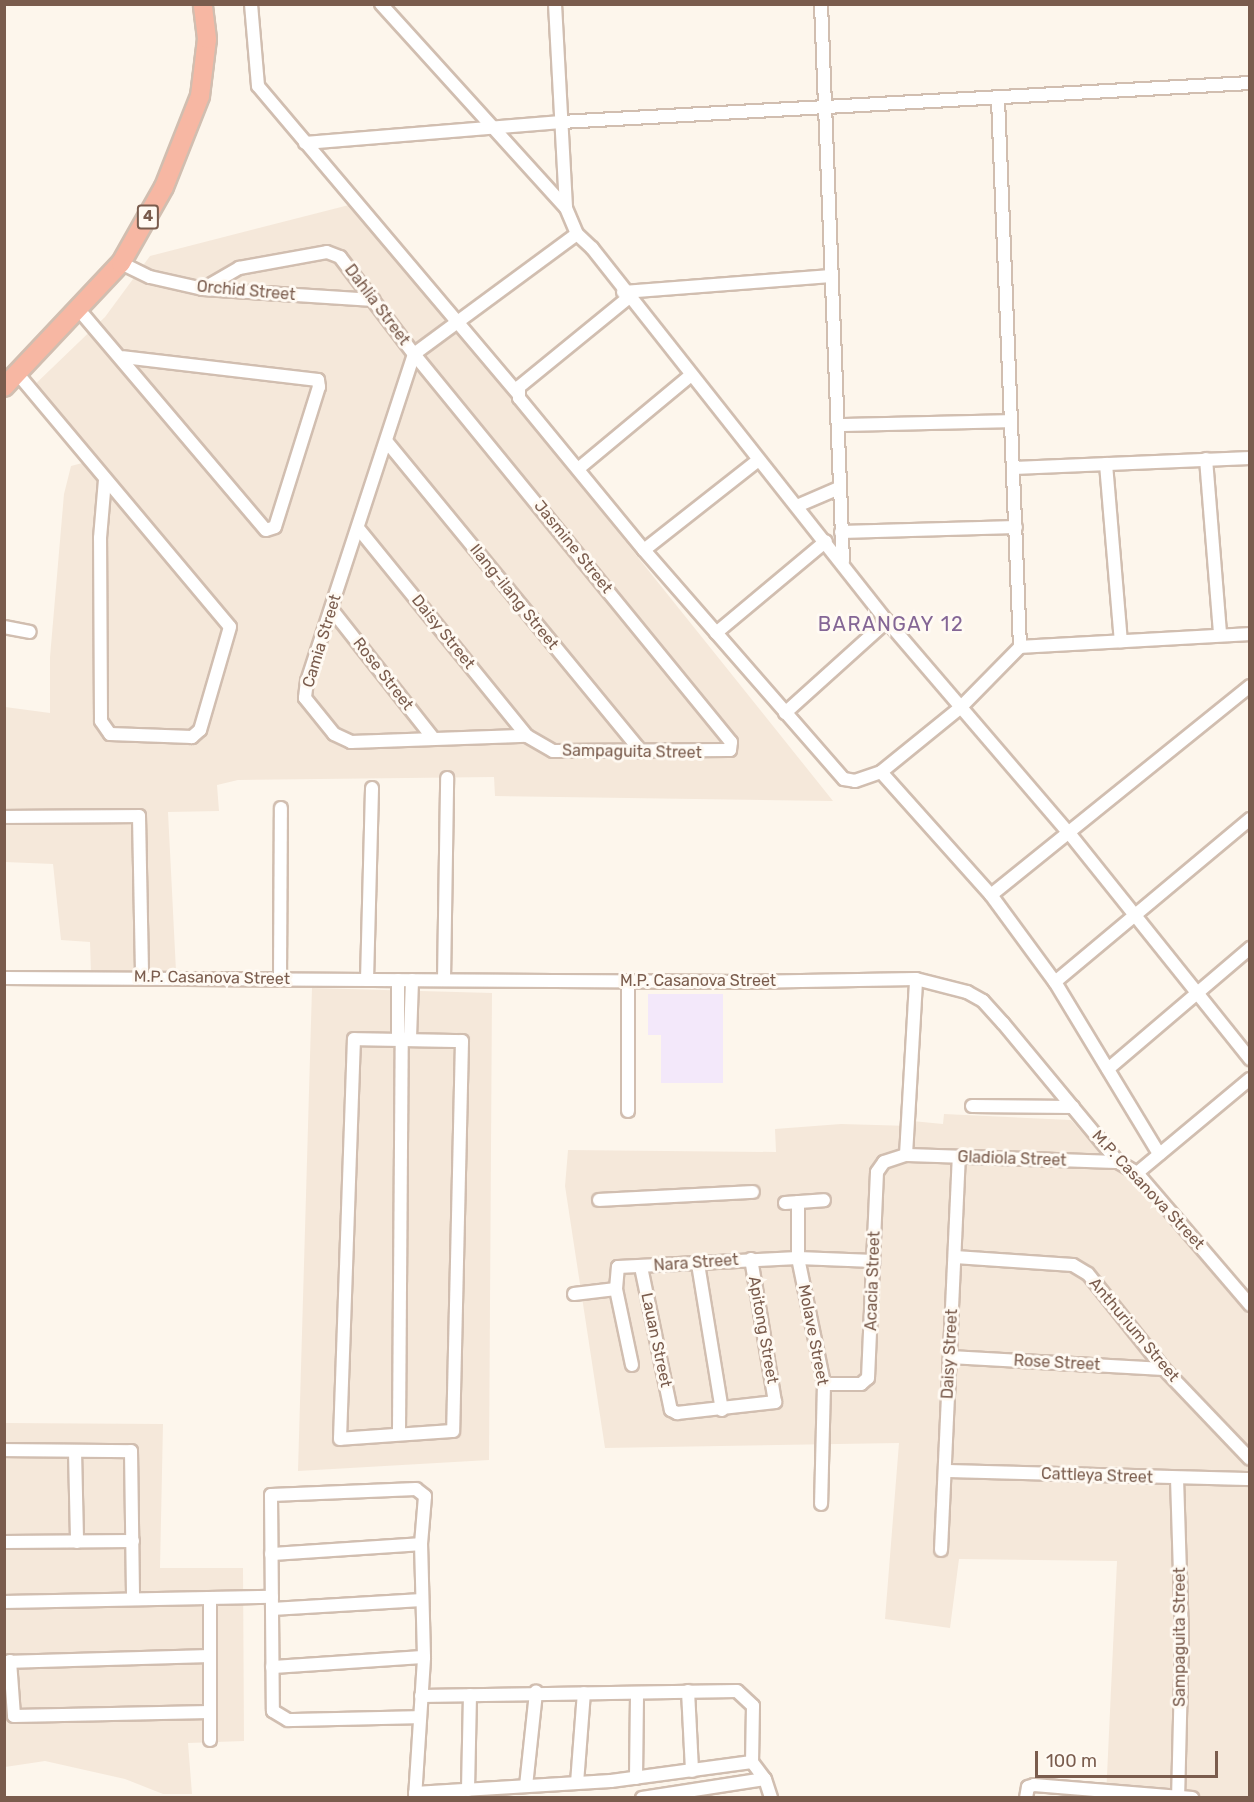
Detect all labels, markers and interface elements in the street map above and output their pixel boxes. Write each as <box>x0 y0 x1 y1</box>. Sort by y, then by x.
road number: 4 <box>136 205 160 229</box>
street label: Dahlia Street <box>340 261 414 349</box>
street label: Orchid Street <box>196 277 296 305</box>
street label: Jasmine Street <box>530 497 616 597</box>
street label: Ilang-ilang Street <box>466 540 562 654</box>
street label: Daisy Street <box>407 591 479 673</box>
street label: Camia Street <box>299 592 345 690</box>
district label: BARANGAY 12 <box>818 612 964 636</box>
street label: Rose Street <box>349 634 417 714</box>
street label: Sampaguita Street <box>562 741 702 763</box>
street label: M.P. Casanova Street <box>134 967 290 989</box>
street label: M.P. Casanova Street <box>620 971 776 991</box>
street label: M.P. Casanova Street <box>1088 1126 1208 1254</box>
street label: Gladiola Street <box>957 1148 1067 1170</box>
street label: Acacia Street <box>862 1231 884 1331</box>
street label: Nara Street <box>653 1250 739 1276</box>
street label: Anthurium Street <box>1085 1274 1183 1386</box>
street label: Apitong Street <box>744 1275 782 1385</box>
street label: Molave Street <box>794 1283 832 1387</box>
street label: Lauan Street <box>637 1291 675 1389</box>
street label: Daisy Street <box>938 1308 962 1400</box>
street label: Rose Street <box>1013 1351 1101 1375</box>
street label: Cattleya Street <box>1041 1464 1153 1488</box>
street label: Sampaguita Street <box>1170 1567 1190 1707</box>
scale bar <box>1038 1739 1221 1777</box>
text: 100 m <box>1046 1750 1097 1772</box>

